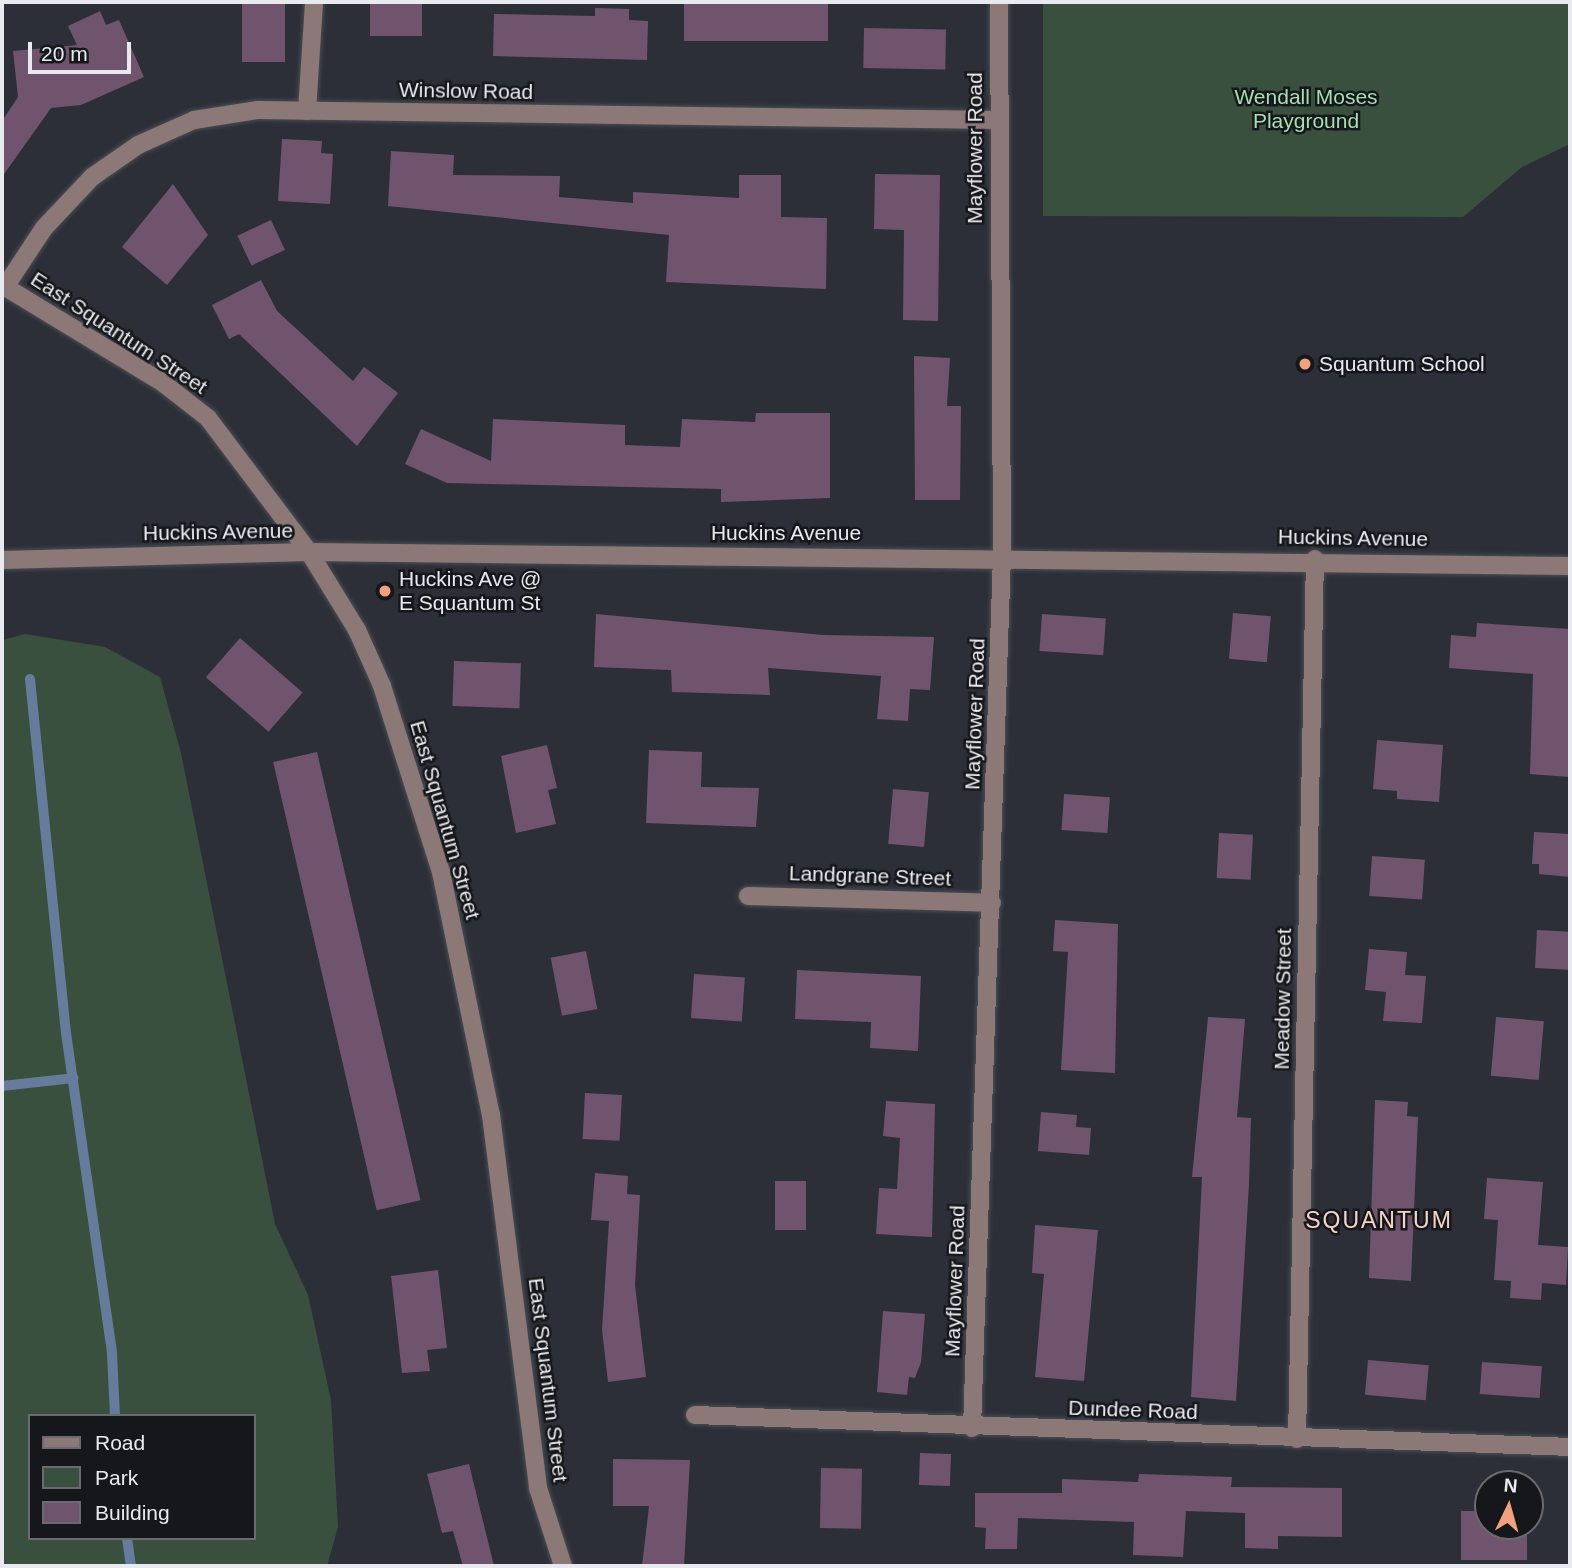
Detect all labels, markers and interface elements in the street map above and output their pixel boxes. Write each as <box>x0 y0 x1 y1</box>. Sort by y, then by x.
scale bar <box>32 28 135 72</box>
text: 20 m <box>41 42 88 65</box>
street label: Mayflower Road <box>962 72 988 224</box>
street label: Winslow Road <box>399 77 533 105</box>
park label: Wendall Moses Playground <box>1234 84 1378 134</box>
street label: East Squantum Street <box>26 266 212 400</box>
place label: Squantum School <box>1319 351 1485 377</box>
marker: Squantum School <box>1297 356 1313 372</box>
street label: Huckins Avenue <box>142 518 294 546</box>
street label: Huckins Avenue <box>710 520 862 546</box>
street label: Huckins Avenue <box>1277 524 1429 552</box>
place label: Huckins Ave @ E Squantum St <box>399 566 542 616</box>
marker: Huckins Ave @ E Squantum St <box>377 583 393 599</box>
street label: Mayflower Road <box>960 638 990 790</box>
street label: East Squantum Street <box>405 718 485 922</box>
street label: Landgrane Street <box>788 861 952 891</box>
street label: Meadow Street <box>1269 928 1297 1070</box>
street label: Mayflower Road <box>940 1205 970 1357</box>
district label: SQUANTUM <box>1306 1206 1452 1234</box>
street label: East Squantum Street <box>523 1277 573 1483</box>
street label: Dundee Road <box>1068 1395 1198 1425</box>
legend <box>28 1414 256 1540</box>
text: Road <box>95 1431 145 1454</box>
text: Park <box>95 1466 138 1489</box>
north arrow <box>1474 1470 1544 1540</box>
text: N <box>1503 1475 1518 1497</box>
text: Building <box>95 1501 170 1524</box>

